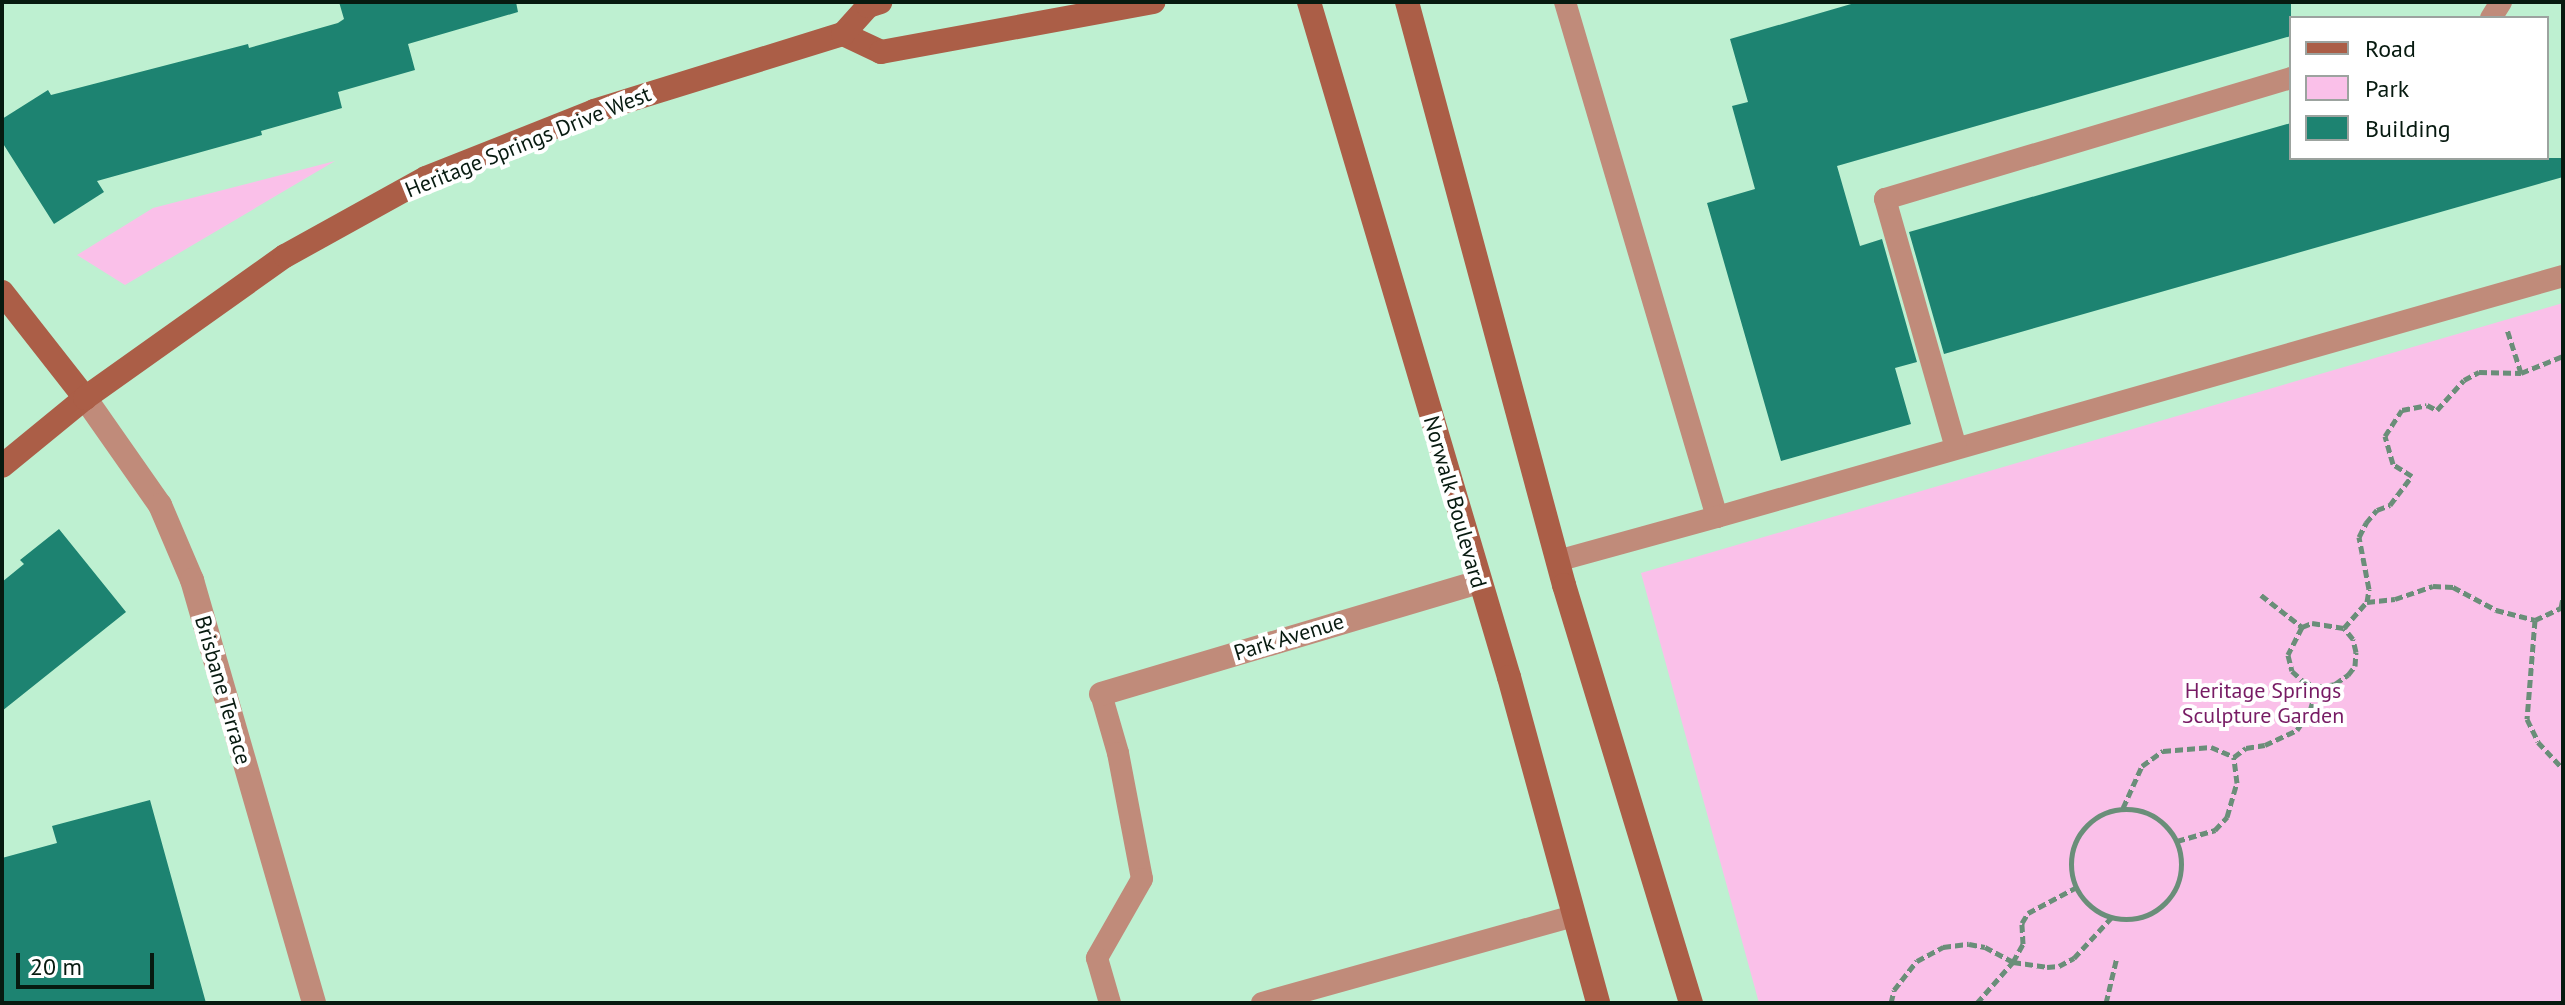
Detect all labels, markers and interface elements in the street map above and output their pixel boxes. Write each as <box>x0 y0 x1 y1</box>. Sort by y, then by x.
legend <box>2289 16 2549 160</box>
text: Road <box>2365 33 2416 64</box>
text: Park <box>2365 73 2409 104</box>
street label: Heritage Springs Drive West <box>401 81 655 203</box>
text: Building <box>2365 113 2451 144</box>
street label: Norwalk Boulevard <box>1418 413 1492 591</box>
street label: Park Avenue <box>1230 608 1348 666</box>
street label: Brisbane Terrace <box>189 612 257 768</box>
park label: Heritage Springs Sculpture Garden <box>2182 677 2344 728</box>
scale bar <box>20 937 158 987</box>
text: 20 m <box>30 951 82 982</box>

